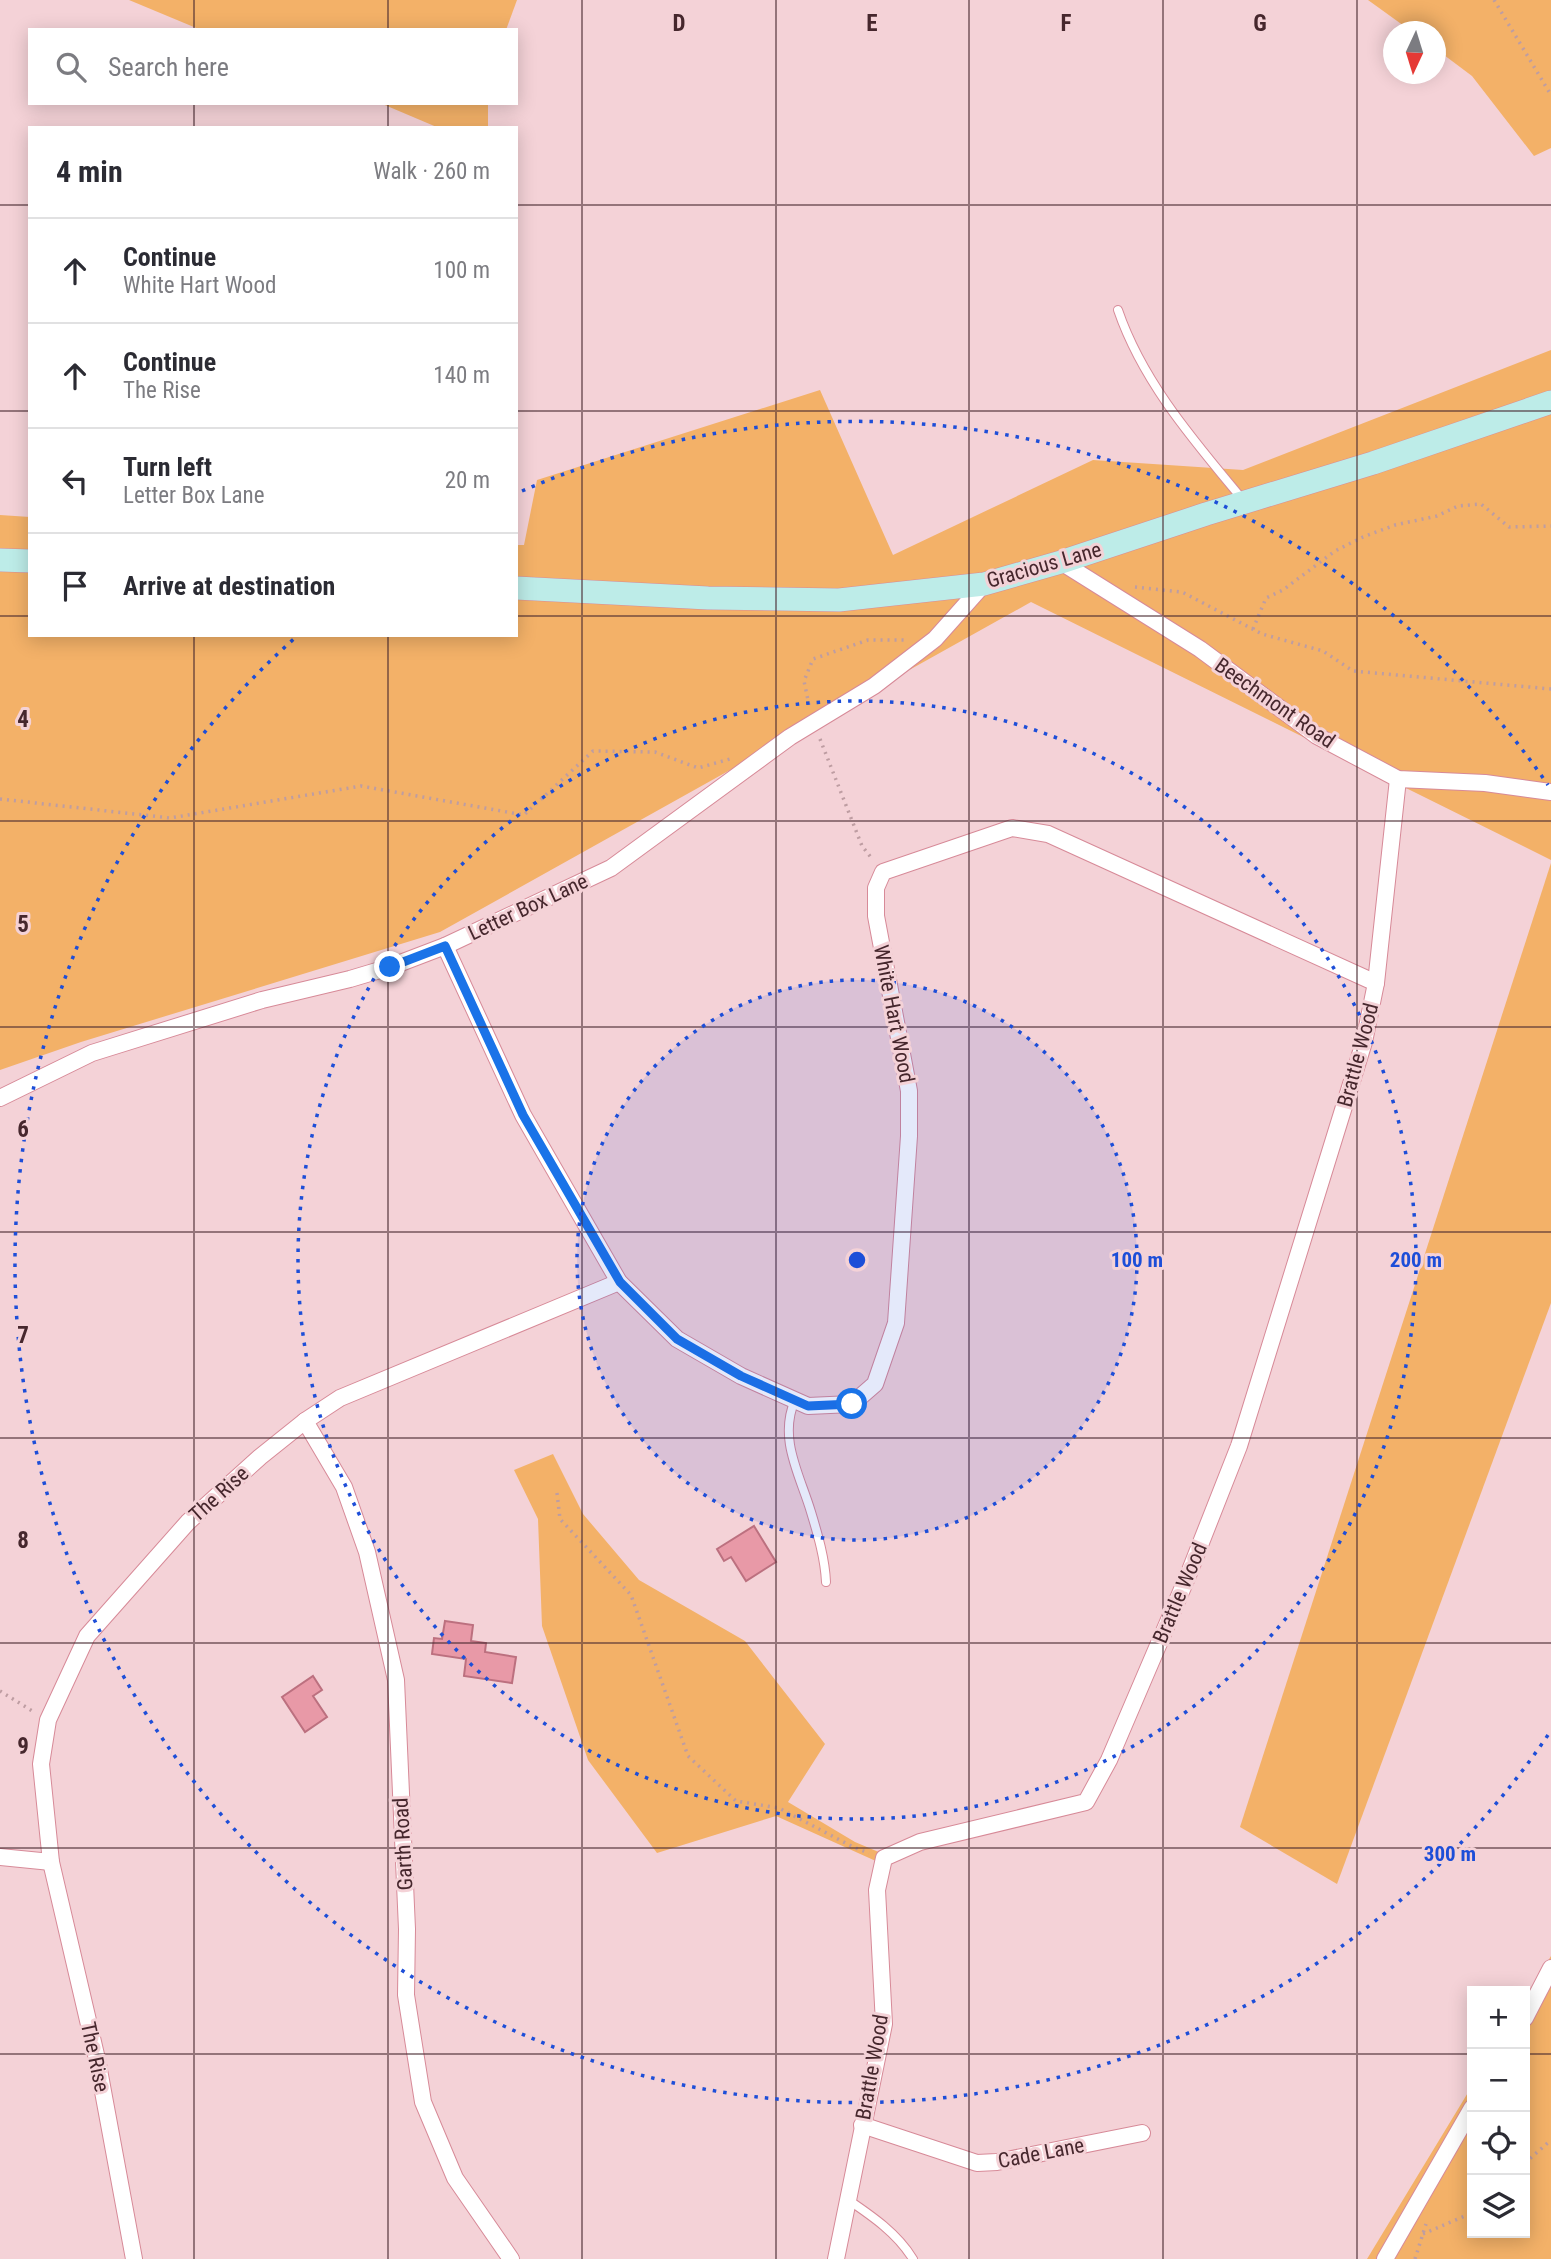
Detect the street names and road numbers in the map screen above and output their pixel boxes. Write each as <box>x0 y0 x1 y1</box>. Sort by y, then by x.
street label: Gracious Lane <box>984 537 1104 593</box>
street label: Beechmont Road <box>1210 653 1340 753</box>
street label: Letter Box Lane <box>464 869 592 945</box>
street label: White Hart Wood <box>869 943 919 1085</box>
street label: Brattle Wood <box>1333 1000 1383 1110</box>
street label: The Rise <box>185 1461 254 1527</box>
street label: Brattle Wood <box>1148 1539 1212 1647</box>
street label: Garth Road <box>389 1797 417 1891</box>
street label: Brattle Wood <box>851 2012 893 2122</box>
street label: The Rise <box>76 2020 114 2094</box>
street label: Cade Lane <box>996 2133 1086 2173</box>

